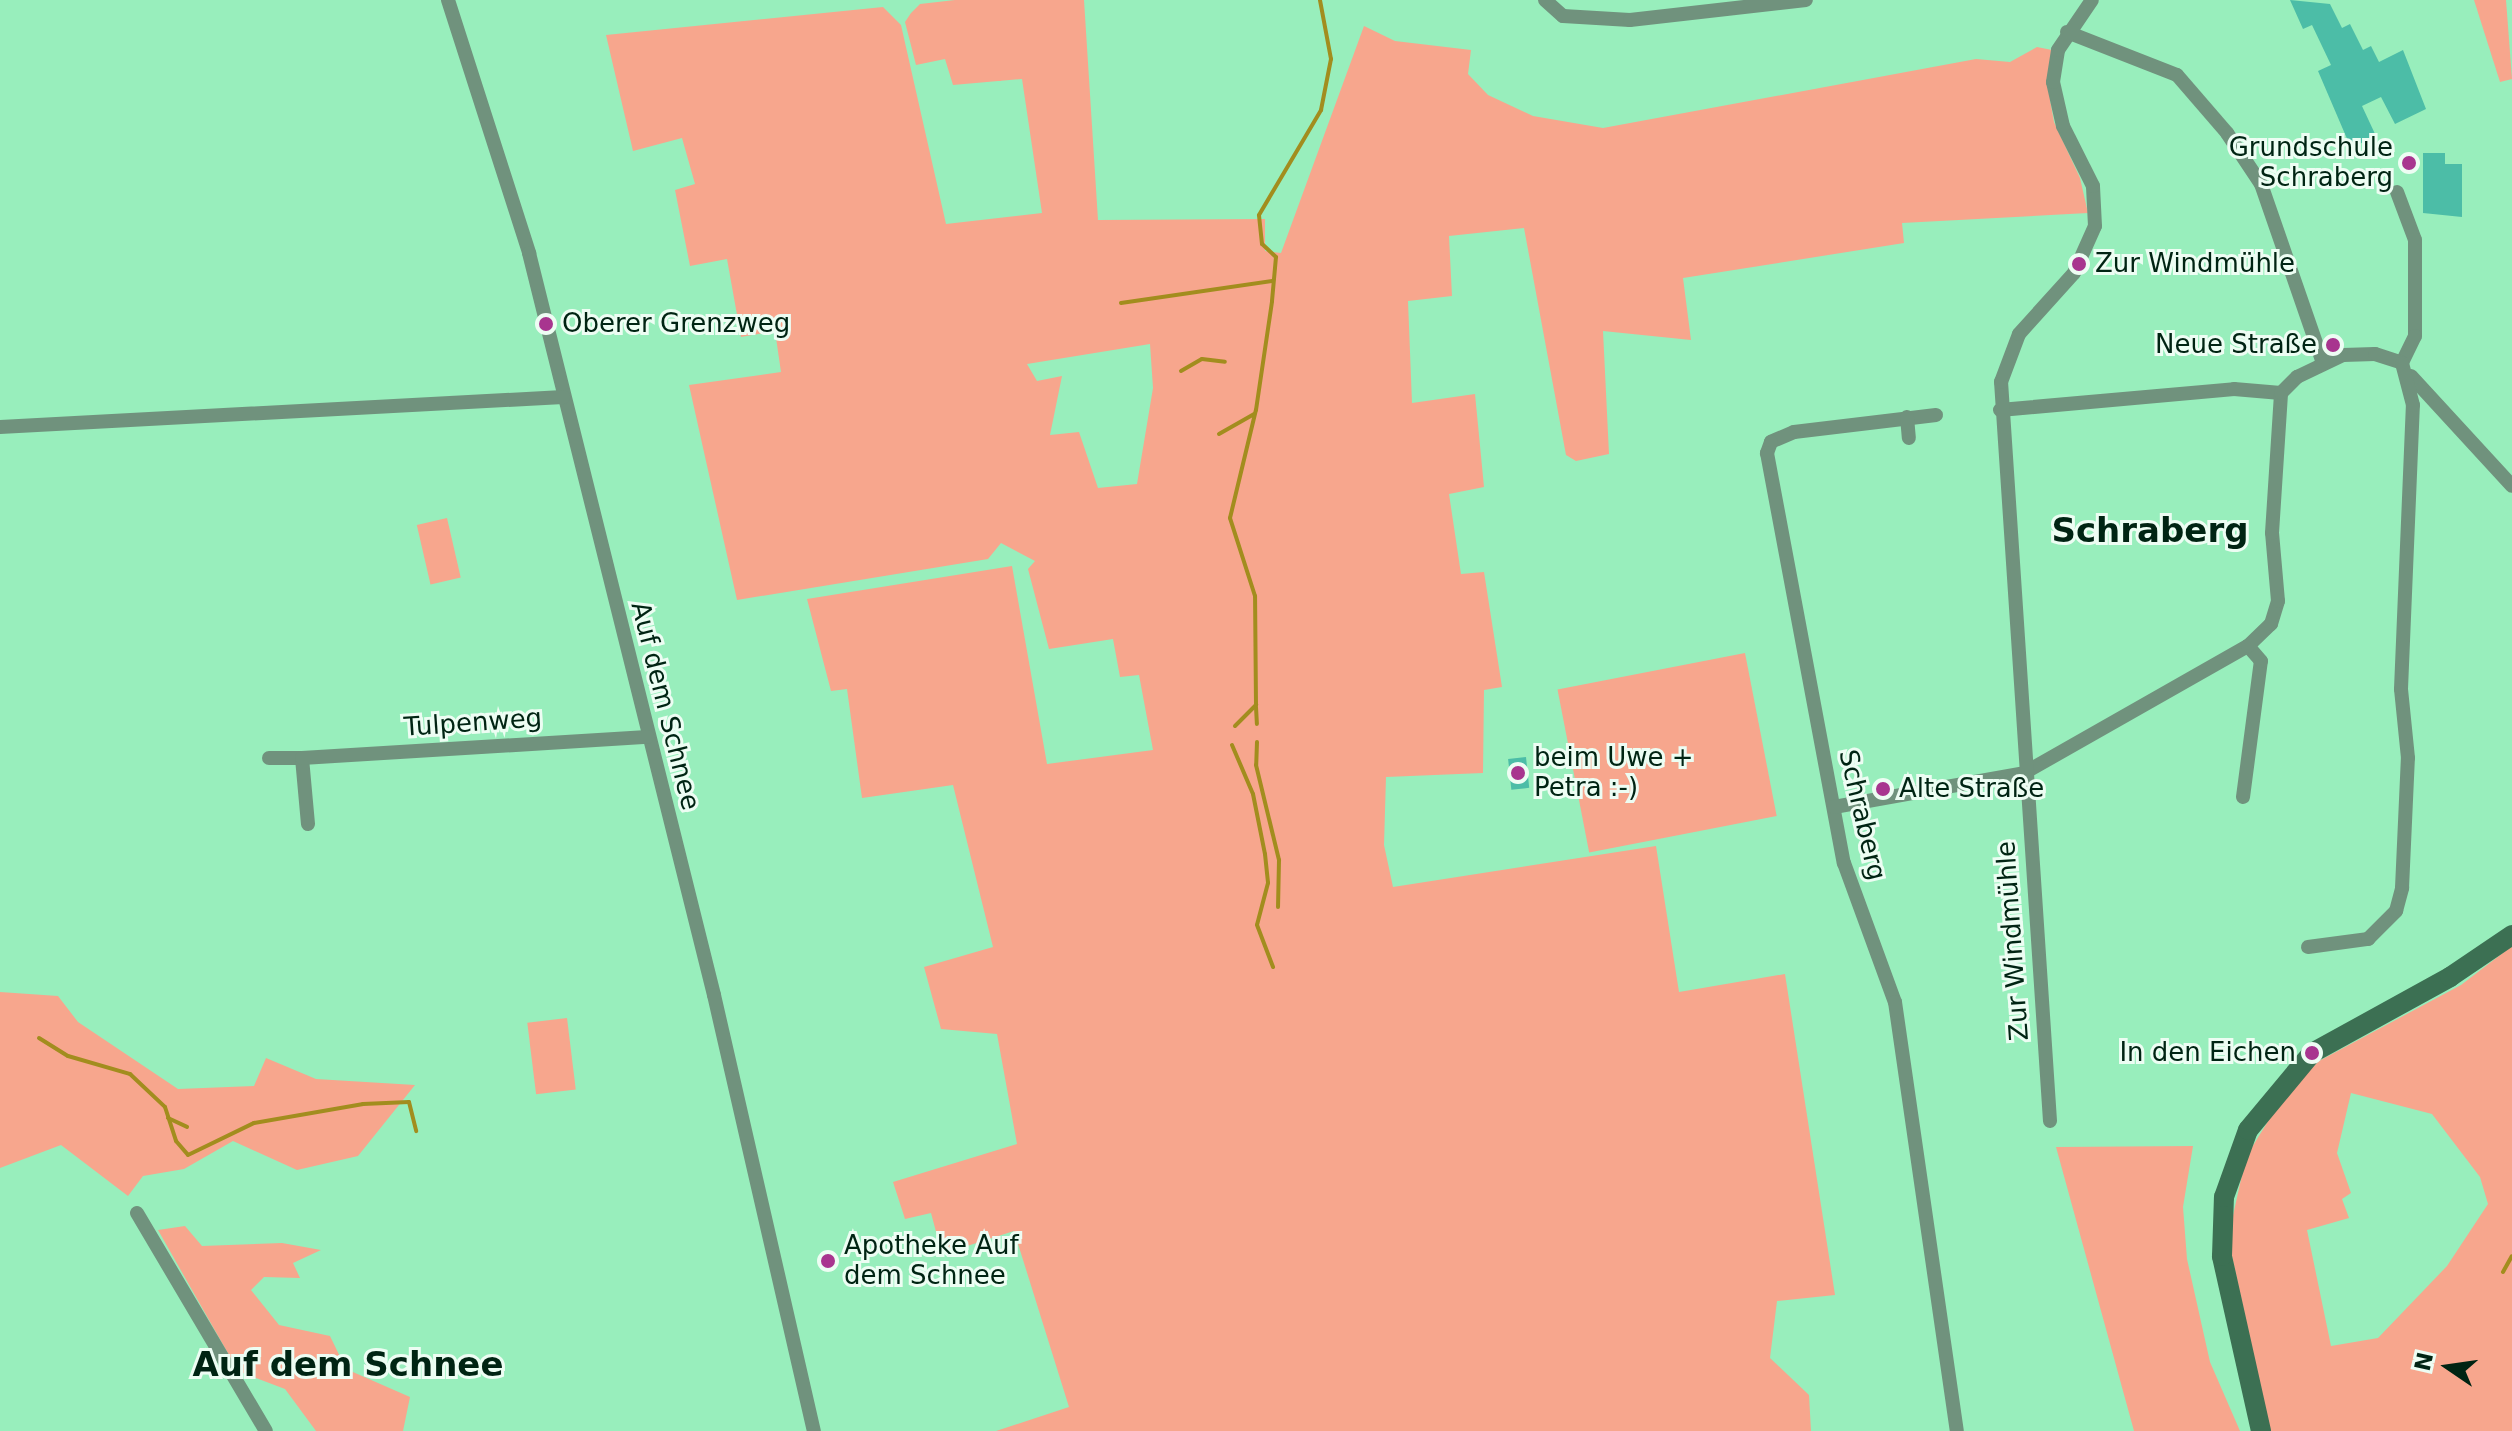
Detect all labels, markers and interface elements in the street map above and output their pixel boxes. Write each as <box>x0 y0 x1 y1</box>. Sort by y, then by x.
place label: Grundschule Schraberg <box>2229 132 2393 194</box>
marker: Grundschule Schraberg <box>2400 154 2418 172</box>
place label: Zur Windmühle <box>2095 248 2295 280</box>
marker: Zur Windmühle <box>2070 255 2088 273</box>
place label: Oberer Grenzweg <box>562 308 790 340</box>
marker: Oberer Grenzweg <box>537 315 555 333</box>
place label: Neue Straße <box>2155 329 2317 361</box>
marker: Neue Straße <box>2324 336 2342 354</box>
district label: Schraberg <box>2051 511 2249 551</box>
street label: Auf dem Schnee <box>624 599 706 813</box>
street label: Tulpenweg <box>403 703 543 743</box>
place label: beim Uwe + Petra :-) <box>1534 742 1694 804</box>
street label: Schraberg <box>1832 747 1892 883</box>
marker: beim Uwe + Petra :-) <box>1509 764 1527 782</box>
place label: Alte Straße <box>1899 773 2044 805</box>
marker: Alte Straße <box>1874 780 1892 798</box>
street label: Zur Windmühle <box>1990 840 2036 1042</box>
place label: In den Eichen <box>2119 1037 2296 1069</box>
marker: In den Eichen <box>2303 1044 2321 1062</box>
place label: Apotheke Auf dem Schnee <box>844 1230 1019 1292</box>
marker: Apotheke Auf dem Schnee <box>819 1252 837 1270</box>
north arrow <box>2408 1327 2488 1407</box>
district label: Auf dem Schnee <box>193 1345 503 1385</box>
text: N <box>2410 1350 2438 1373</box>

